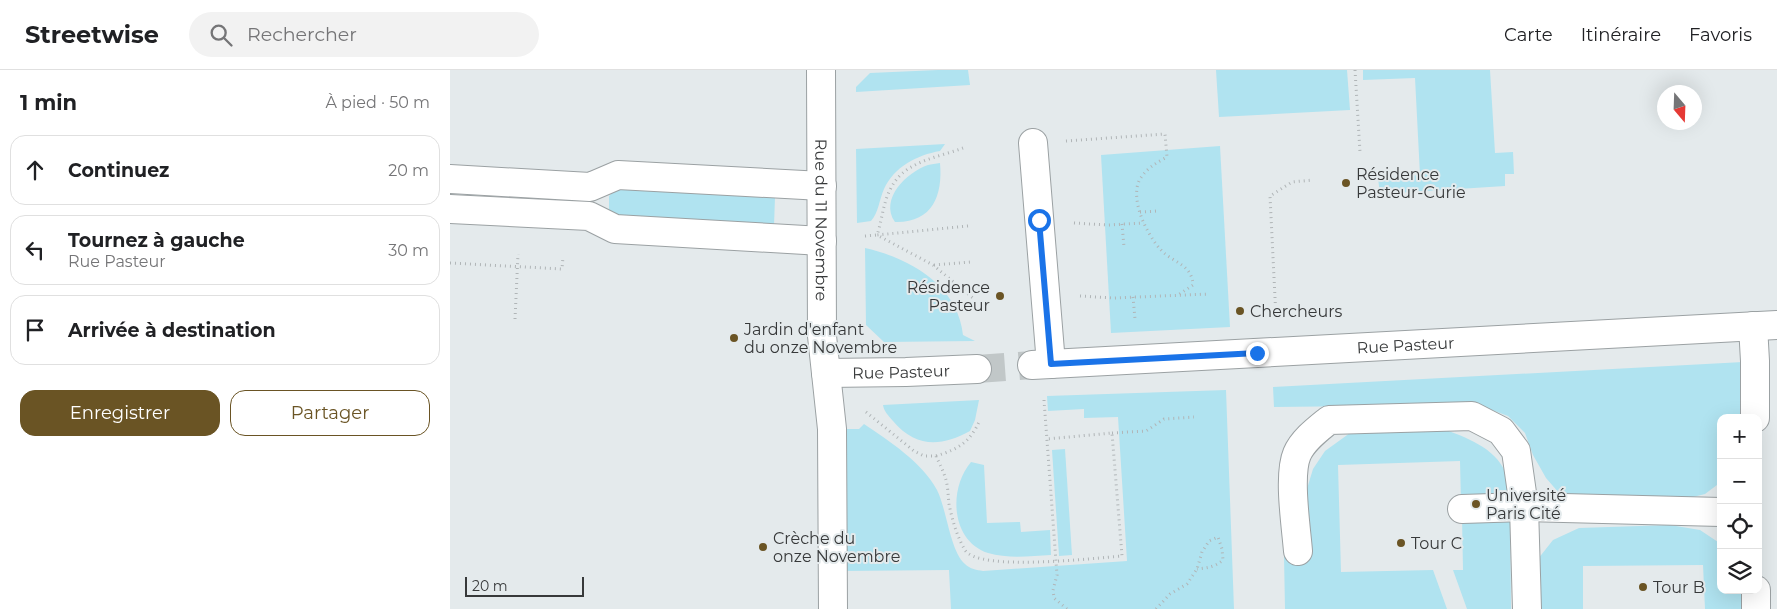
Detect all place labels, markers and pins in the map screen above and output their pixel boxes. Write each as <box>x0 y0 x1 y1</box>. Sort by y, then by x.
place label: Résidence Pasteur-Curie <box>1356 165 1466 202</box>
marker: Résidence Pasteur-Curie <box>1340 177 1352 189</box>
place label: Résidence Pasteur <box>907 278 990 315</box>
marker: Résidence Pasteur <box>994 290 1006 302</box>
place label: Chercheurs <box>1250 302 1343 321</box>
marker: Chercheurs <box>1234 305 1246 317</box>
place label: Jardin d'enfant du onze Novembre <box>743 320 897 357</box>
marker: Jardin d'enfant du onze Novembre <box>728 332 740 344</box>
place label: Université Paris Cité <box>1486 486 1566 523</box>
marker: Université Paris Cité <box>1470 498 1482 510</box>
place label: Crèche du onze Novembre <box>773 529 900 566</box>
place label: Tour C <box>1411 534 1462 553</box>
marker: Tour C <box>1395 537 1407 549</box>
marker: Crèche du onze Novembre <box>757 541 769 553</box>
place label: Tour B <box>1653 578 1705 597</box>
marker: Tour B <box>1637 581 1649 593</box>

